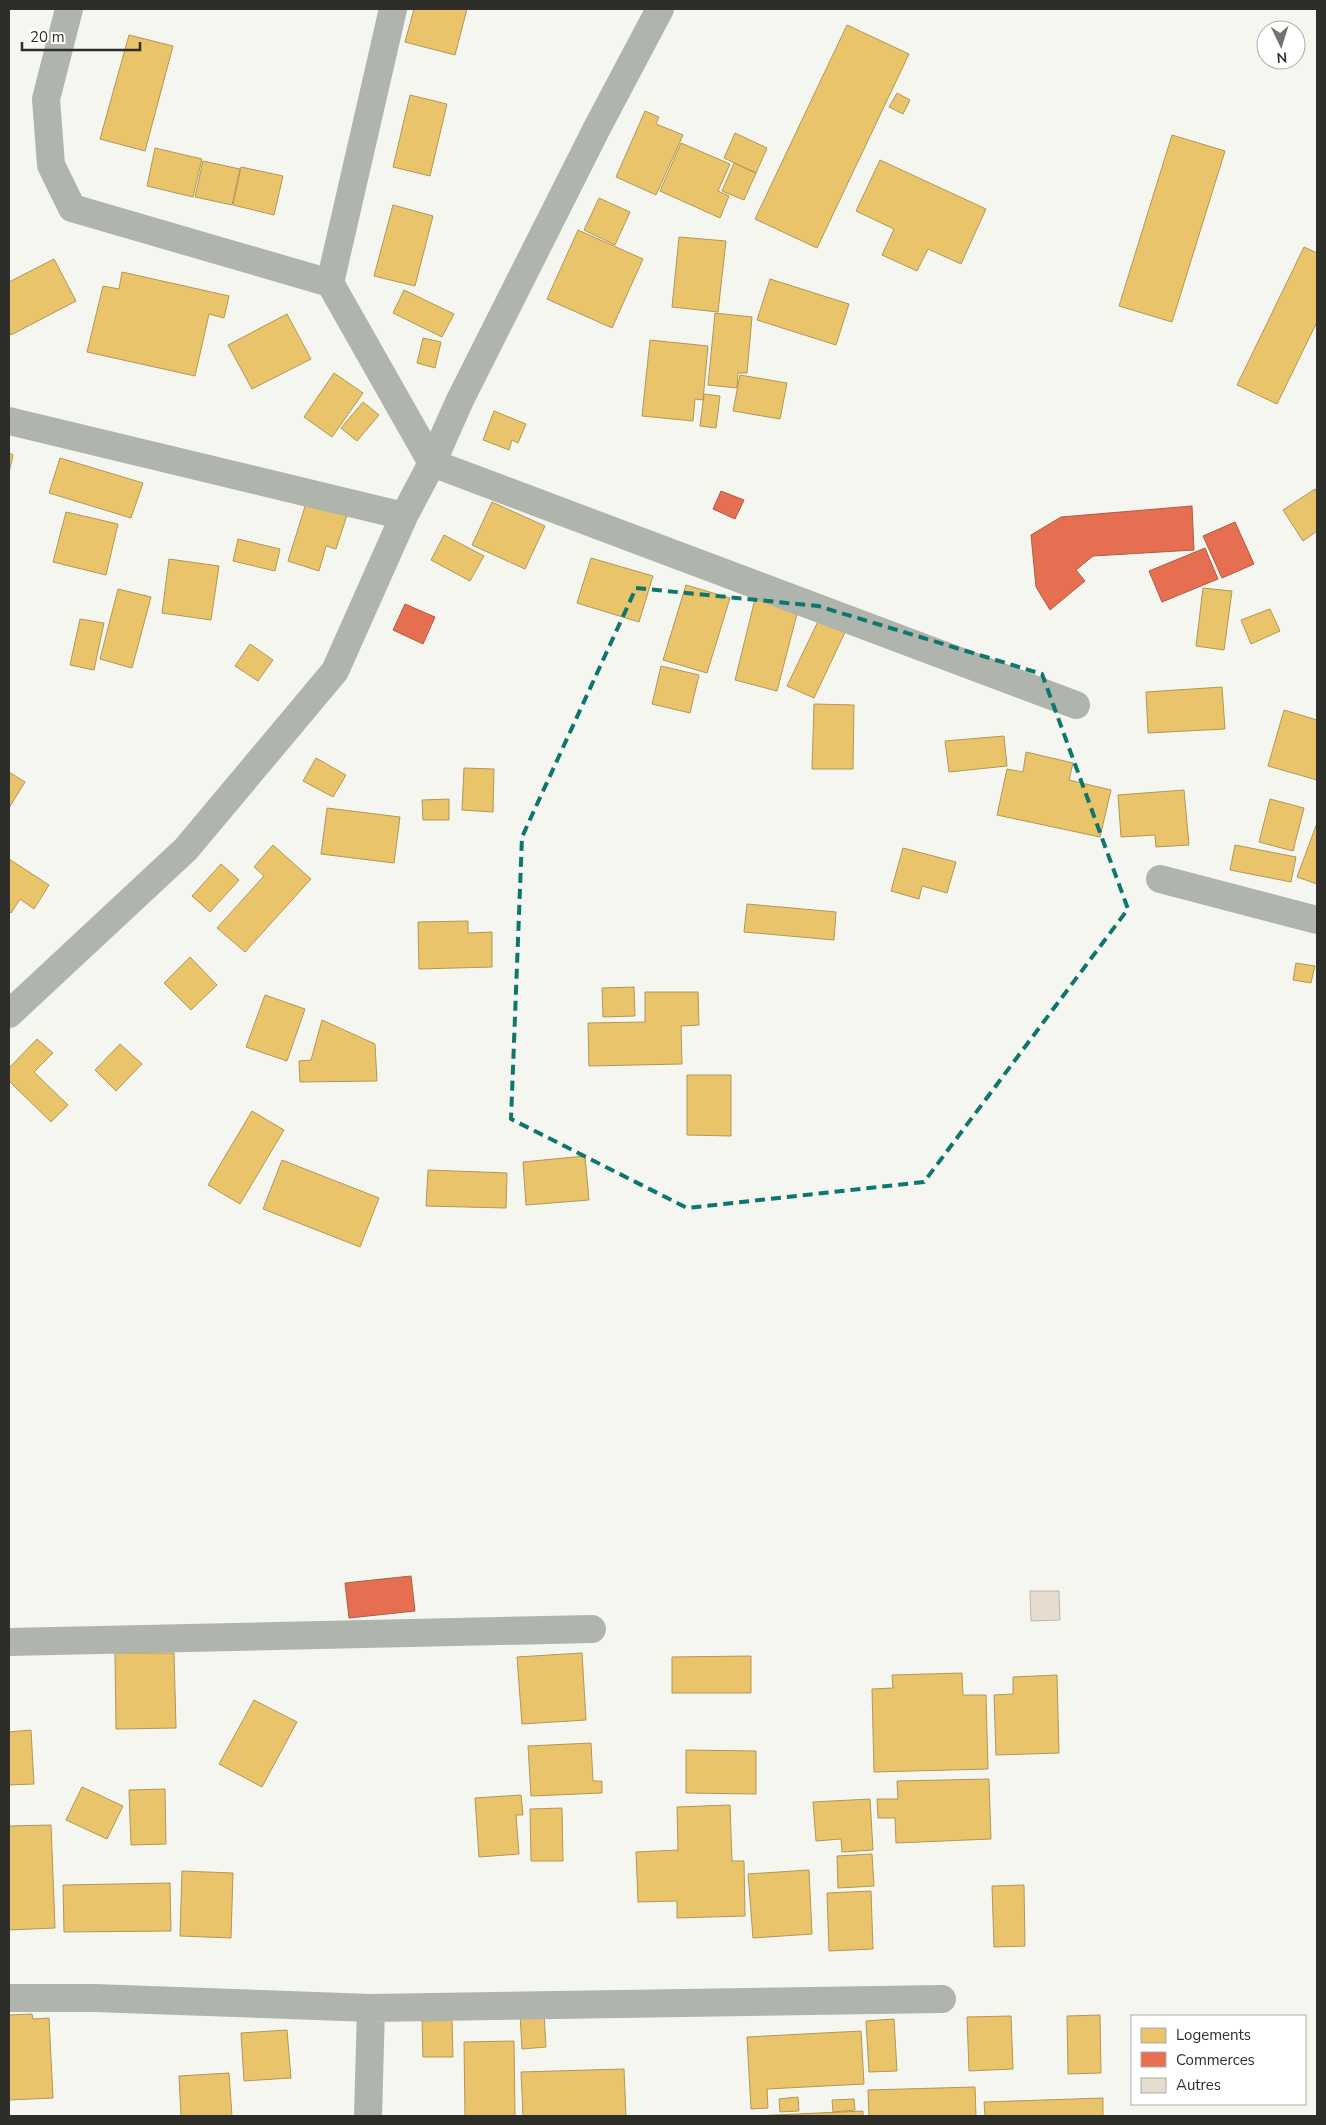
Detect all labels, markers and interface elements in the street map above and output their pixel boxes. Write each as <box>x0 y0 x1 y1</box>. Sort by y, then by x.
scale bar <box>22 20 140 52</box>
north arrow <box>1256 20 1306 70</box>
text: 20 m <box>30 27 65 47</box>
text: N <box>1276 48 1288 67</box>
legend <box>1131 2015 1306 2105</box>
text: Logements <box>1176 2025 1251 2045</box>
text: Commerces <box>1176 2050 1255 2070</box>
text: Autres <box>1176 2075 1221 2095</box>

